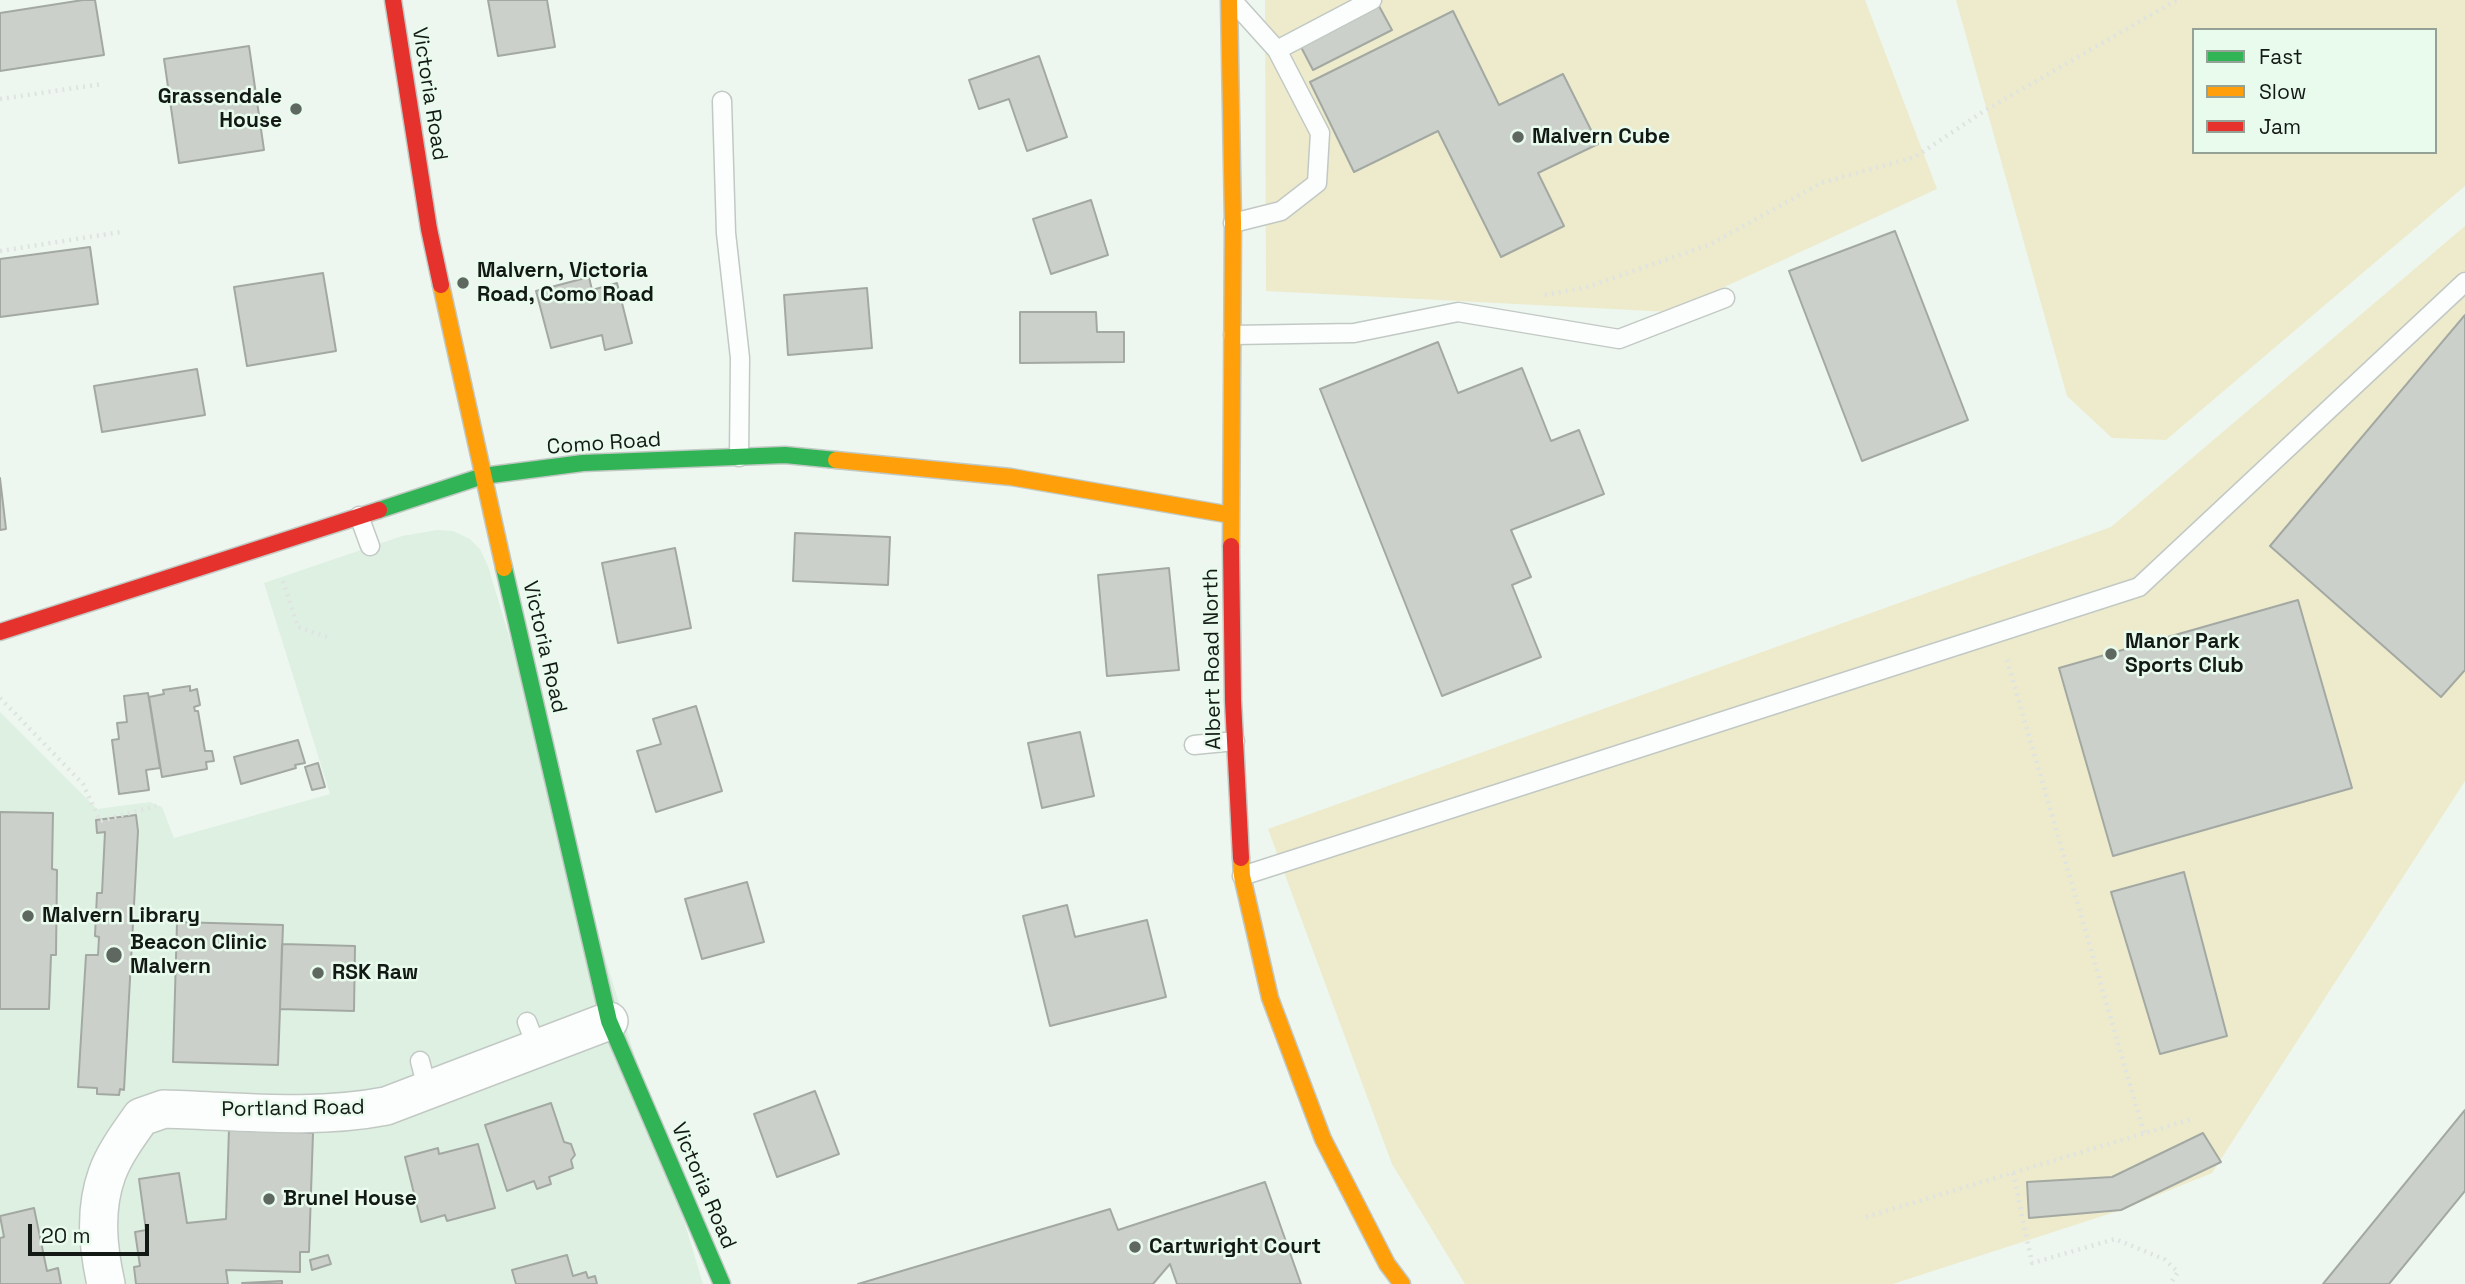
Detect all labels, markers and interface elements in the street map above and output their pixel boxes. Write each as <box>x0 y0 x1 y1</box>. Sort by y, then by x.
street label: Victoria Road <box>406 26 452 162</box>
legend <box>2192 28 2437 154</box>
text: Fast <box>2259 43 2303 70</box>
text: Slow <box>2259 78 2307 105</box>
place label: Grassendale House <box>158 84 282 134</box>
marker: Grassendale House <box>288 101 304 117</box>
text: Jam <box>2259 113 2301 140</box>
place label: Malvern Cube <box>1532 124 1670 150</box>
marker: Malvern Cube <box>1510 129 1526 145</box>
place label: Malvern, Victoria Road, Como Road <box>477 258 654 308</box>
marker: Malvern, Victoria Road, Como Road <box>455 275 471 291</box>
street label: Como Road <box>546 427 662 461</box>
street label: Albert Road North <box>1199 568 1227 750</box>
street label: Victoria Road <box>517 579 571 715</box>
place label: Manor Park Sports Club <box>2125 629 2244 679</box>
marker: Manor Park Sports Club <box>2103 646 2119 662</box>
place label: Malvern Library <box>42 903 200 929</box>
marker: Malvern Library <box>20 908 36 924</box>
place label: Beacon Clinic Malvern <box>130 930 267 980</box>
marker: Beacon Clinic Malvern <box>104 945 124 965</box>
place label: RSK Raw <box>332 960 418 986</box>
marker: RSK Raw <box>310 965 326 981</box>
street label: Portland Road <box>221 1095 365 1123</box>
street label: Victoria Road <box>665 1119 741 1253</box>
place label: Brunel House <box>283 1186 417 1212</box>
marker: Brunel House <box>261 1191 277 1207</box>
scale bar <box>32 1210 152 1254</box>
text: 20 m <box>41 1222 91 1249</box>
place label: Cartwright Court <box>1149 1234 1321 1260</box>
marker: Cartwright Court <box>1127 1239 1143 1255</box>

